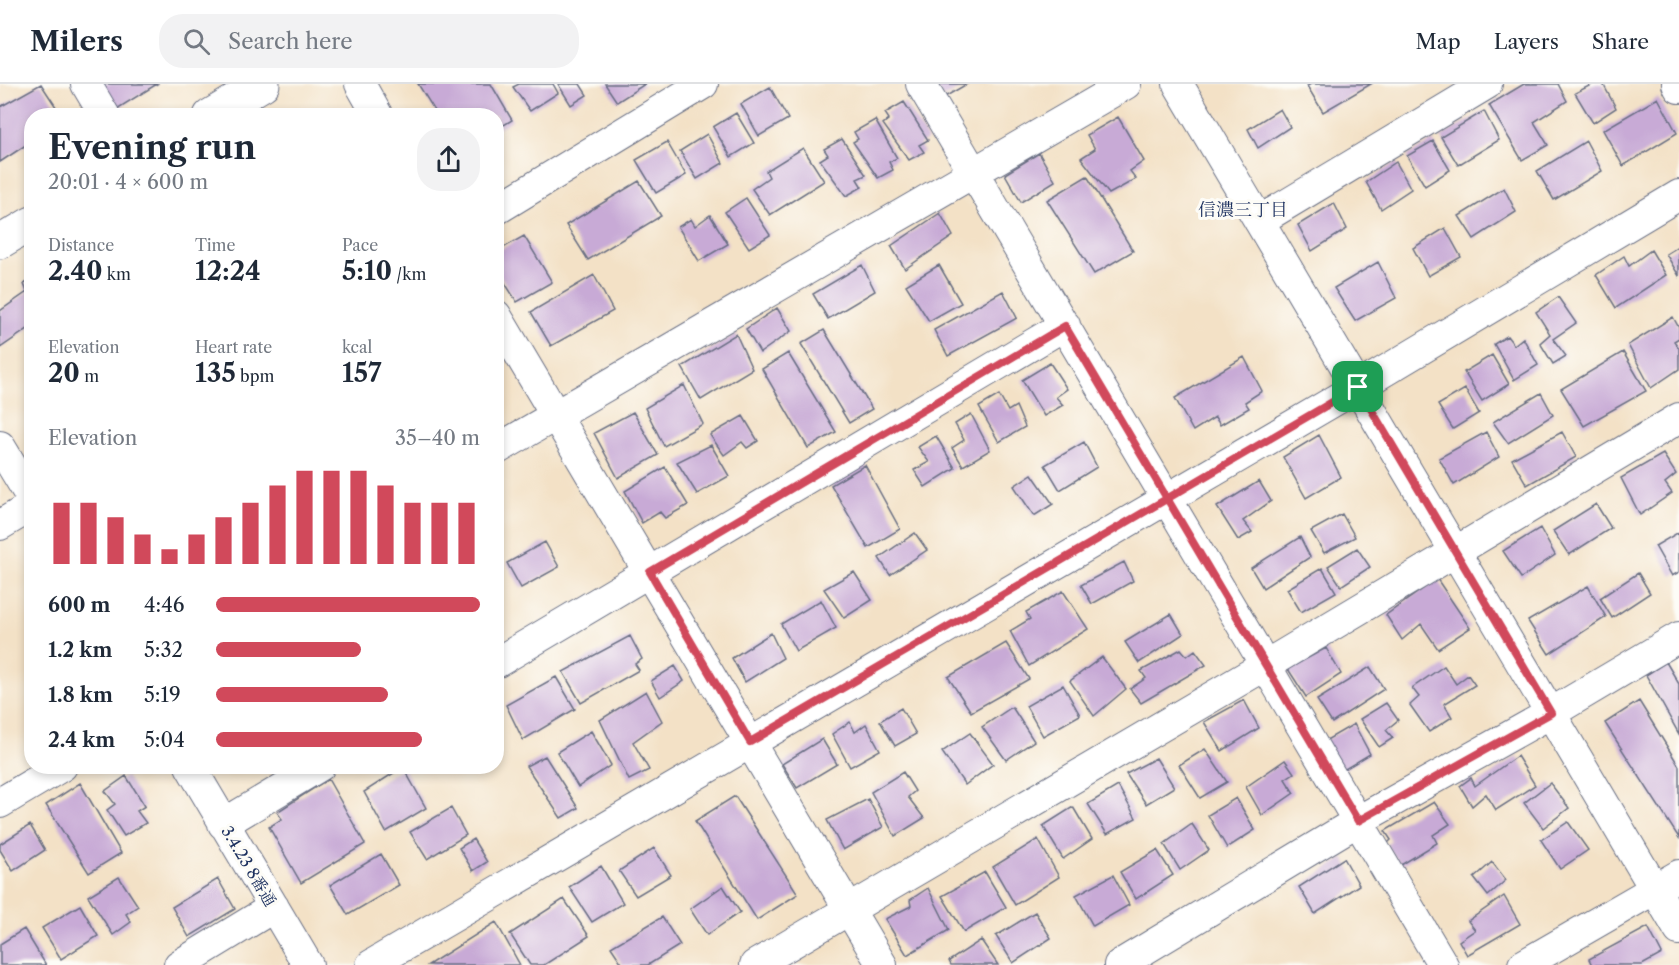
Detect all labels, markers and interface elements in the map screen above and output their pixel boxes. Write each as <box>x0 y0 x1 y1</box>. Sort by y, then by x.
search box <box>159 14 579 68</box>
text: Milers <box>30 24 123 58</box>
icon: search <box>180 25 213 58</box>
text: Search here <box>228 28 353 55</box>
text: Map <box>1416 29 1461 54</box>
text: Layers <box>1494 29 1559 54</box>
text: Share <box>1592 29 1649 54</box>
text: Evening run <box>48 127 256 168</box>
button: share <box>417 128 480 191</box>
text: 20:01 · 4 × 600 m <box>48 170 208 194</box>
district label: 信濃三丁目 <box>1198 199 1288 221</box>
text: Distance <box>48 235 114 255</box>
text: Time <box>195 235 235 255</box>
text: Pace <box>342 235 378 255</box>
text: 2.40 <box>48 255 103 287</box>
text: 12:24 <box>195 255 261 287</box>
text: 5:10 <box>342 255 392 287</box>
text: km <box>103 264 131 284</box>
text: /km <box>392 264 426 284</box>
text: Elevation <box>48 337 119 357</box>
text: Heart rate <box>195 337 272 357</box>
text: kcal <box>342 337 372 357</box>
text: 20 <box>48 357 80 389</box>
text: 135 <box>195 357 236 389</box>
text: 157 <box>342 357 382 389</box>
pin <box>1332 361 1383 412</box>
text: m <box>80 366 99 386</box>
text: bpm <box>236 366 274 386</box>
icon: arrive <box>1341 370 1374 403</box>
text: Elevation <box>48 426 137 450</box>
text: 35–40 m <box>395 426 480 450</box>
text: 600 m <box>48 593 110 617</box>
text: 4:46 <box>144 593 184 617</box>
text: 1.2 km <box>48 638 112 662</box>
text: 5:32 <box>144 638 183 662</box>
text: 1.8 km <box>48 683 113 707</box>
text: 5:19 <box>144 683 181 707</box>
text: 2.4 km <box>48 728 115 752</box>
text: 5:04 <box>144 728 185 752</box>
street label: 3.4.23 8番通 <box>217 822 281 910</box>

